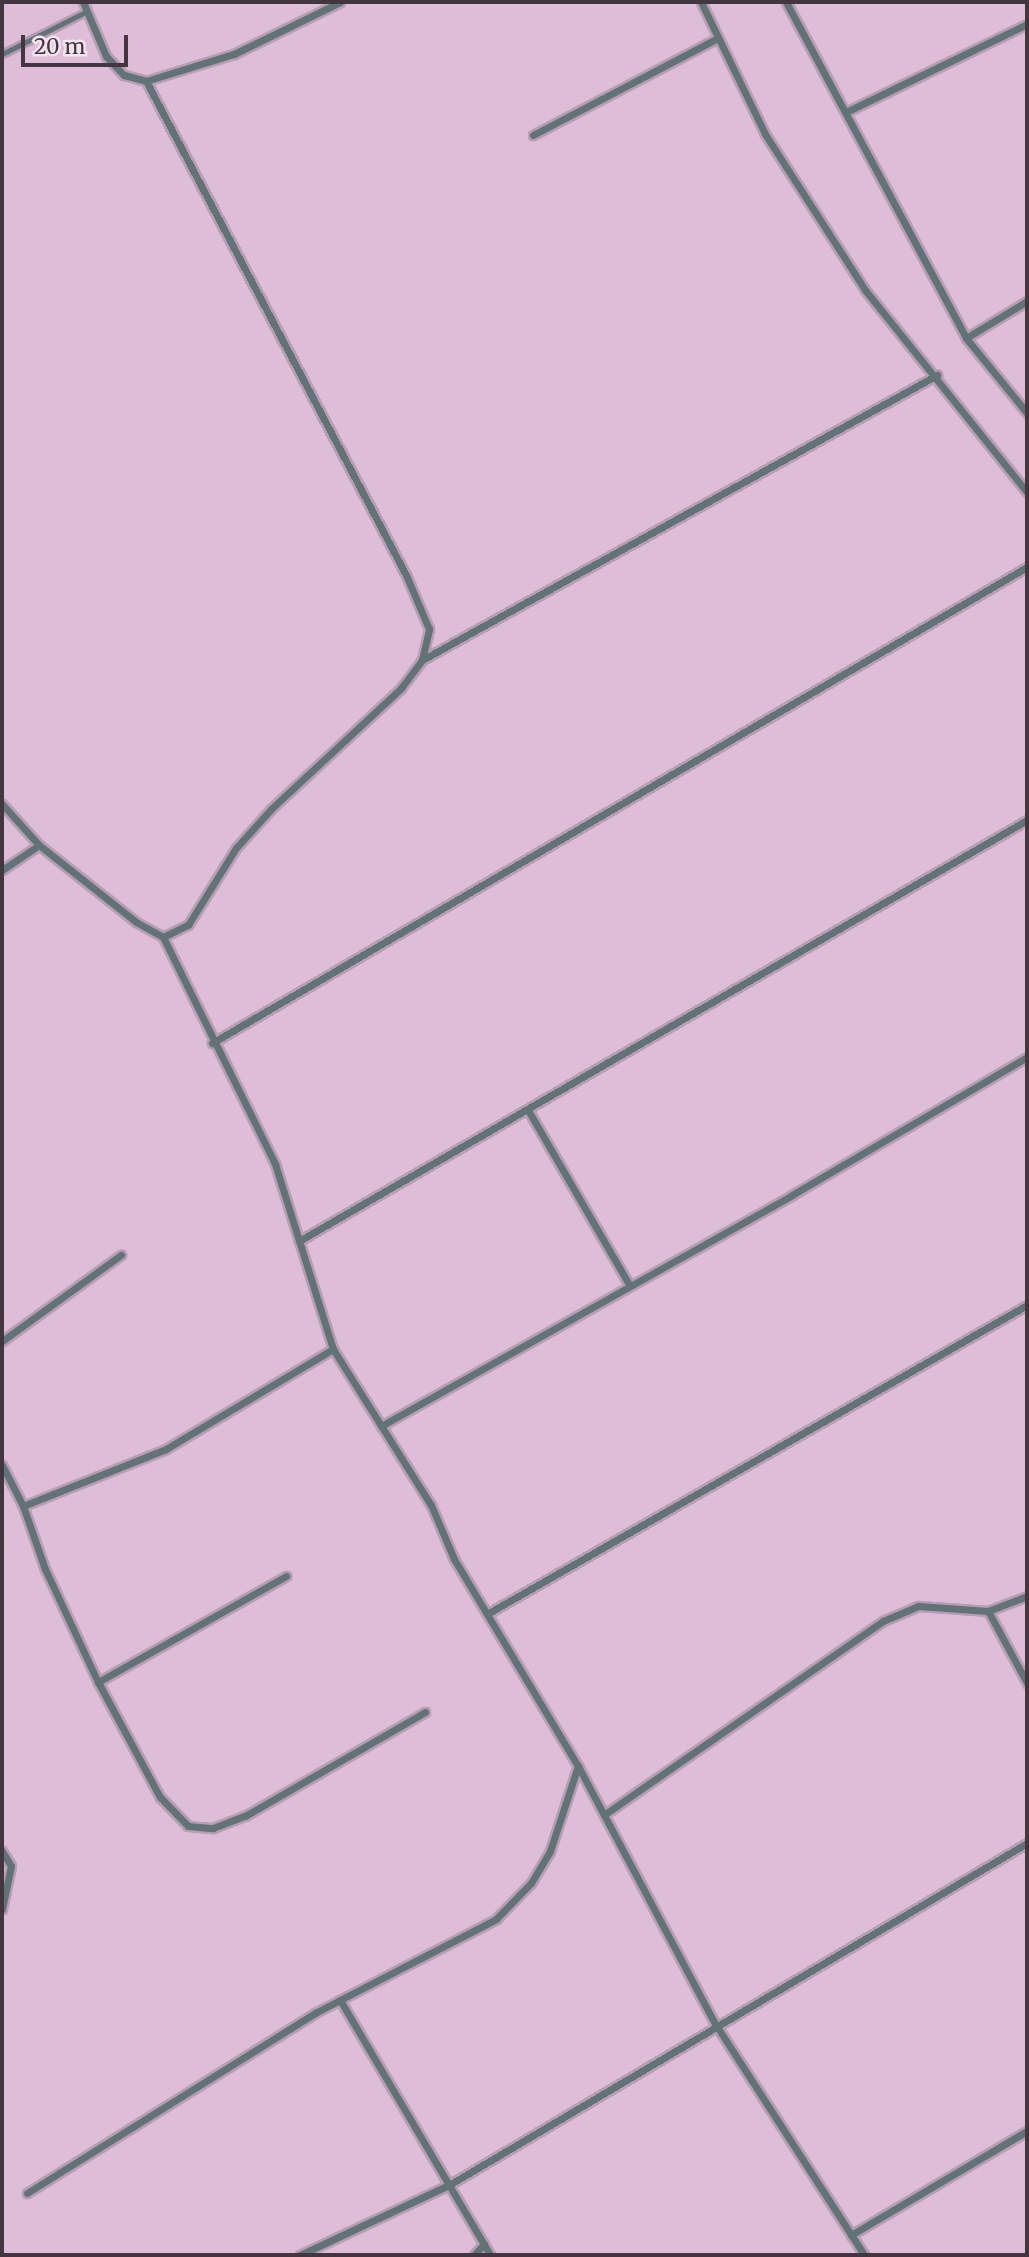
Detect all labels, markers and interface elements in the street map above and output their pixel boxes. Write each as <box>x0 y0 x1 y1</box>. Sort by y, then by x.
scale bar <box>24 21 131 65</box>
text: 20 m <box>34 33 85 60</box>

